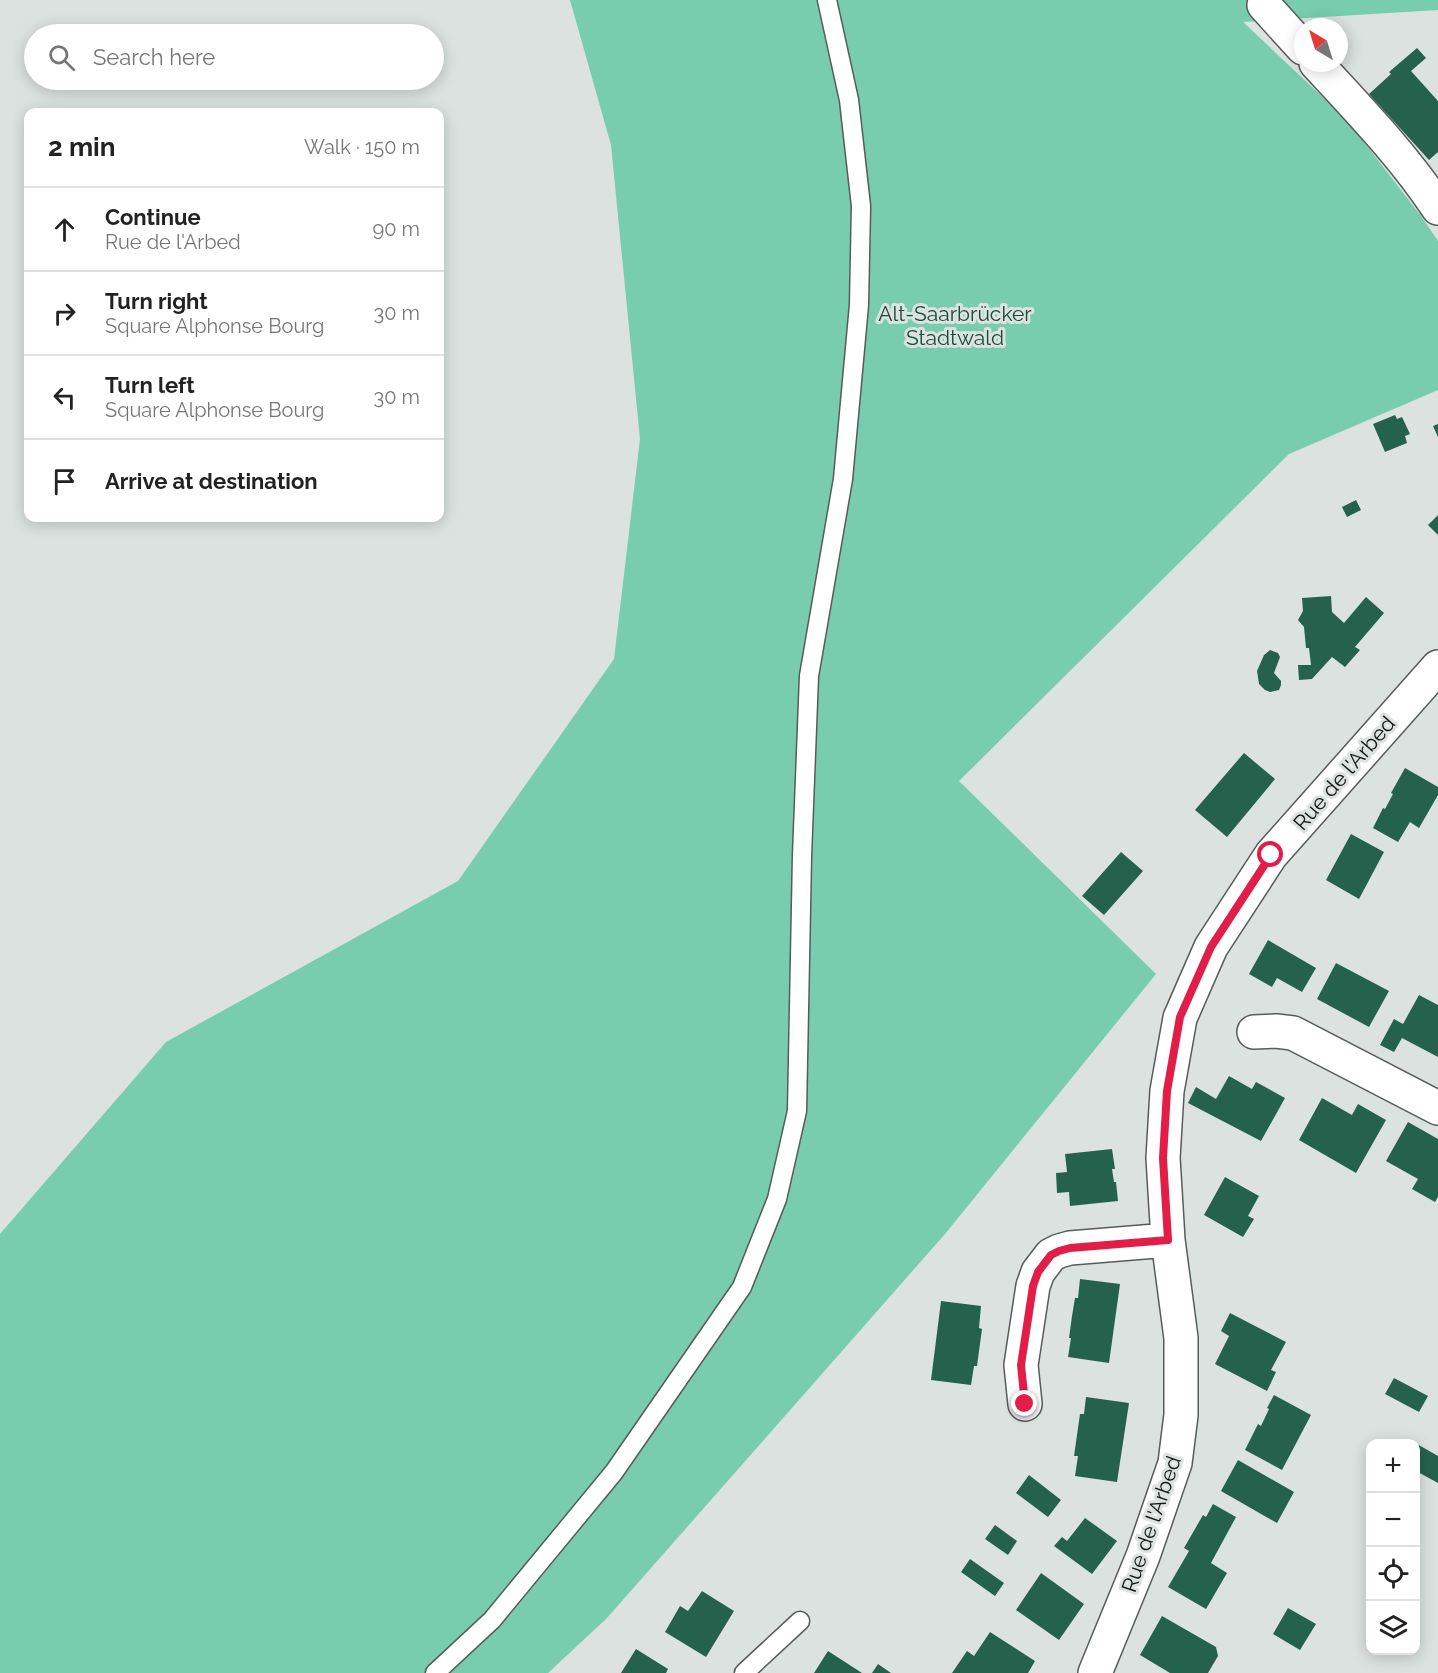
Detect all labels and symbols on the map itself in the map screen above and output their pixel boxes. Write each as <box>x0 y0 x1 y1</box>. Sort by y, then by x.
north arrow <box>1294 18 1348 72</box>
park label: Alt-Saarbrücker Stadtwald <box>878 301 1032 350</box>
street label: Rue de l'Arbed <box>1288 711 1400 835</box>
route start <box>1257 841 1283 867</box>
route end <box>1011 1390 1037 1416</box>
street label: Rue de l'Arbed <box>1116 1453 1186 1595</box>

